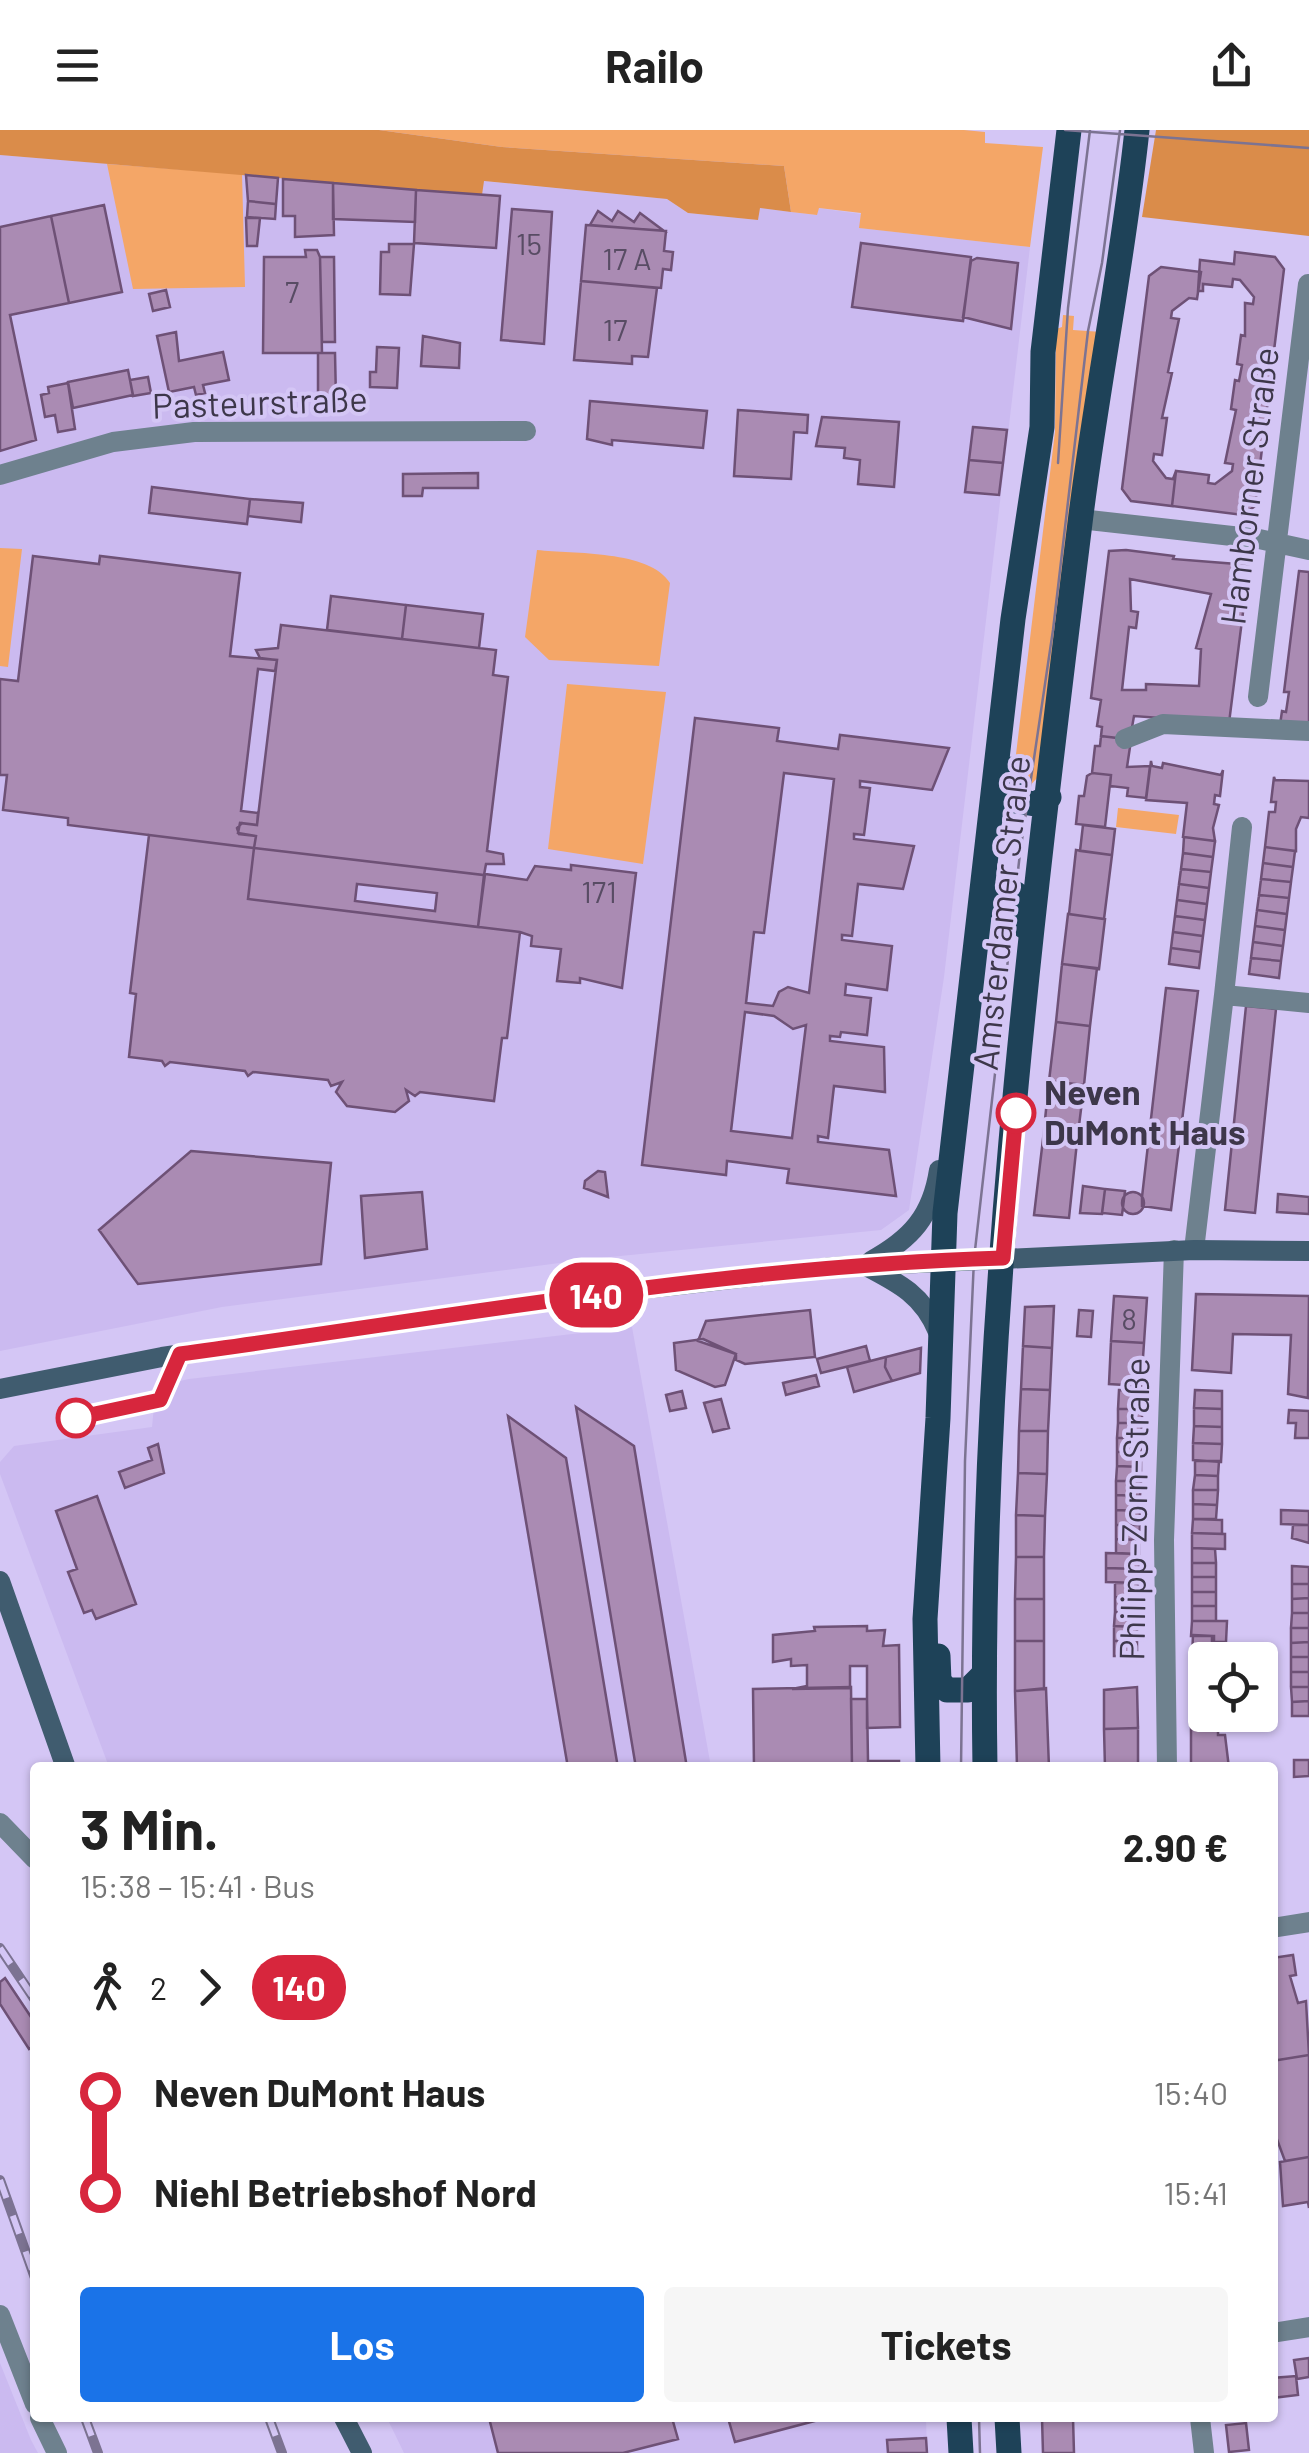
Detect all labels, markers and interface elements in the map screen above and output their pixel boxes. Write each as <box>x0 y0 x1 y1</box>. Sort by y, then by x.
icon: menu <box>50 38 105 93</box>
text: Railo <box>605 38 704 92</box>
icon: share <box>1204 38 1259 93</box>
house number: 15 <box>516 225 542 261</box>
house number: 17 A <box>603 240 651 276</box>
house number: 7 <box>285 273 299 309</box>
house number: 17 <box>603 311 627 347</box>
street label: Hamborner Straße <box>1210 345 1286 627</box>
street label: Pasteurstraße <box>151 376 369 426</box>
street label: Amsterdamer Straße <box>963 753 1037 1072</box>
house number: 171 <box>581 873 617 909</box>
place label: Neven DuMont Haus <box>1044 1070 1246 1152</box>
marker: Neven DuMont Haus <box>997 1094 1035 1132</box>
line badge: 140 <box>538 1262 654 1328</box>
text: 140 <box>569 1274 623 1316</box>
house number: 8 <box>1121 1300 1137 1336</box>
street label: Philipp-Zorn-Straße <box>1109 1357 1157 1661</box>
unlabelled marker <box>57 1399 95 1437</box>
map controls <box>1188 1642 1278 1732</box>
button: locate <box>1188 1642 1278 1732</box>
text: 3 Min. <box>80 1795 219 1861</box>
text: 2.90 € <box>1123 1824 1228 1870</box>
text: 15:38 – 15:41 · Bus <box>80 1866 315 1904</box>
icon: walk <box>80 1960 135 2015</box>
icon: forward <box>182 1960 237 2015</box>
text: 140 <box>272 1966 326 2008</box>
text: 2 <box>150 1968 167 2006</box>
text: Neven DuMont Haus <box>154 2069 485 2115</box>
text: 15:40 <box>1154 2073 1228 2111</box>
text: Niehl Betriebshof Nord <box>154 2169 537 2215</box>
text: 15:41 <box>1164 2173 1228 2211</box>
button: Los <box>80 2287 644 2402</box>
button: Tickets <box>664 2287 1228 2402</box>

